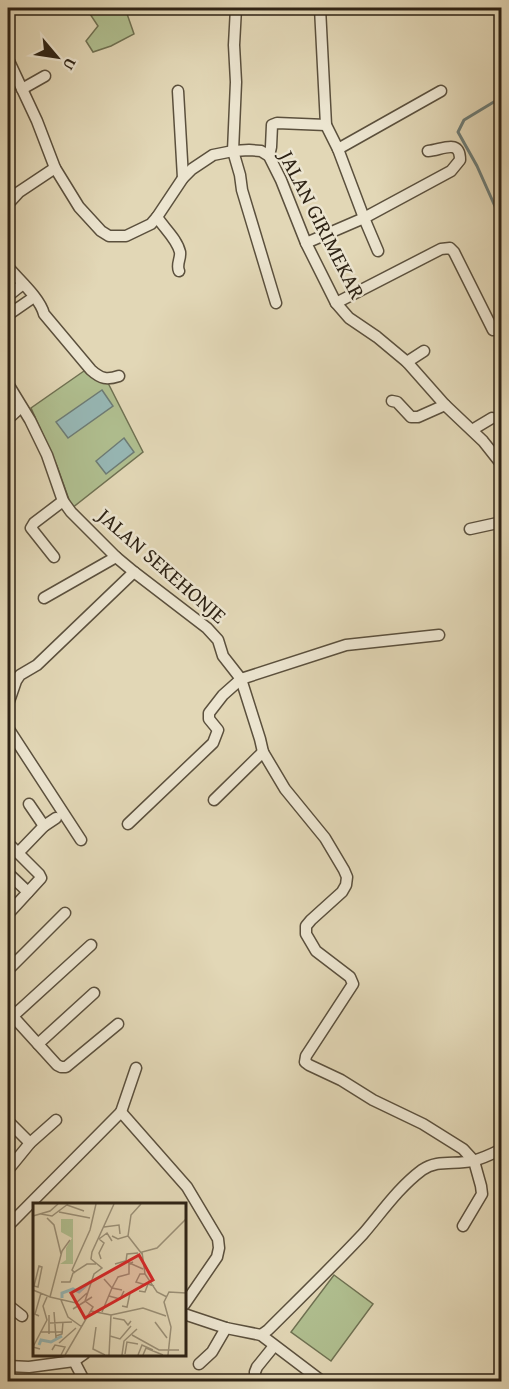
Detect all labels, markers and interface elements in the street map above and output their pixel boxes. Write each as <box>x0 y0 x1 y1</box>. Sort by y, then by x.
north arrow <box>27 27 87 87</box>
text: U <box>57 54 83 75</box>
street label: JALAN GIRIMEKAR <box>270 142 374 305</box>
street label: JALAN SEKEHONJE <box>89 499 234 631</box>
inset map <box>33 1203 186 1356</box>

